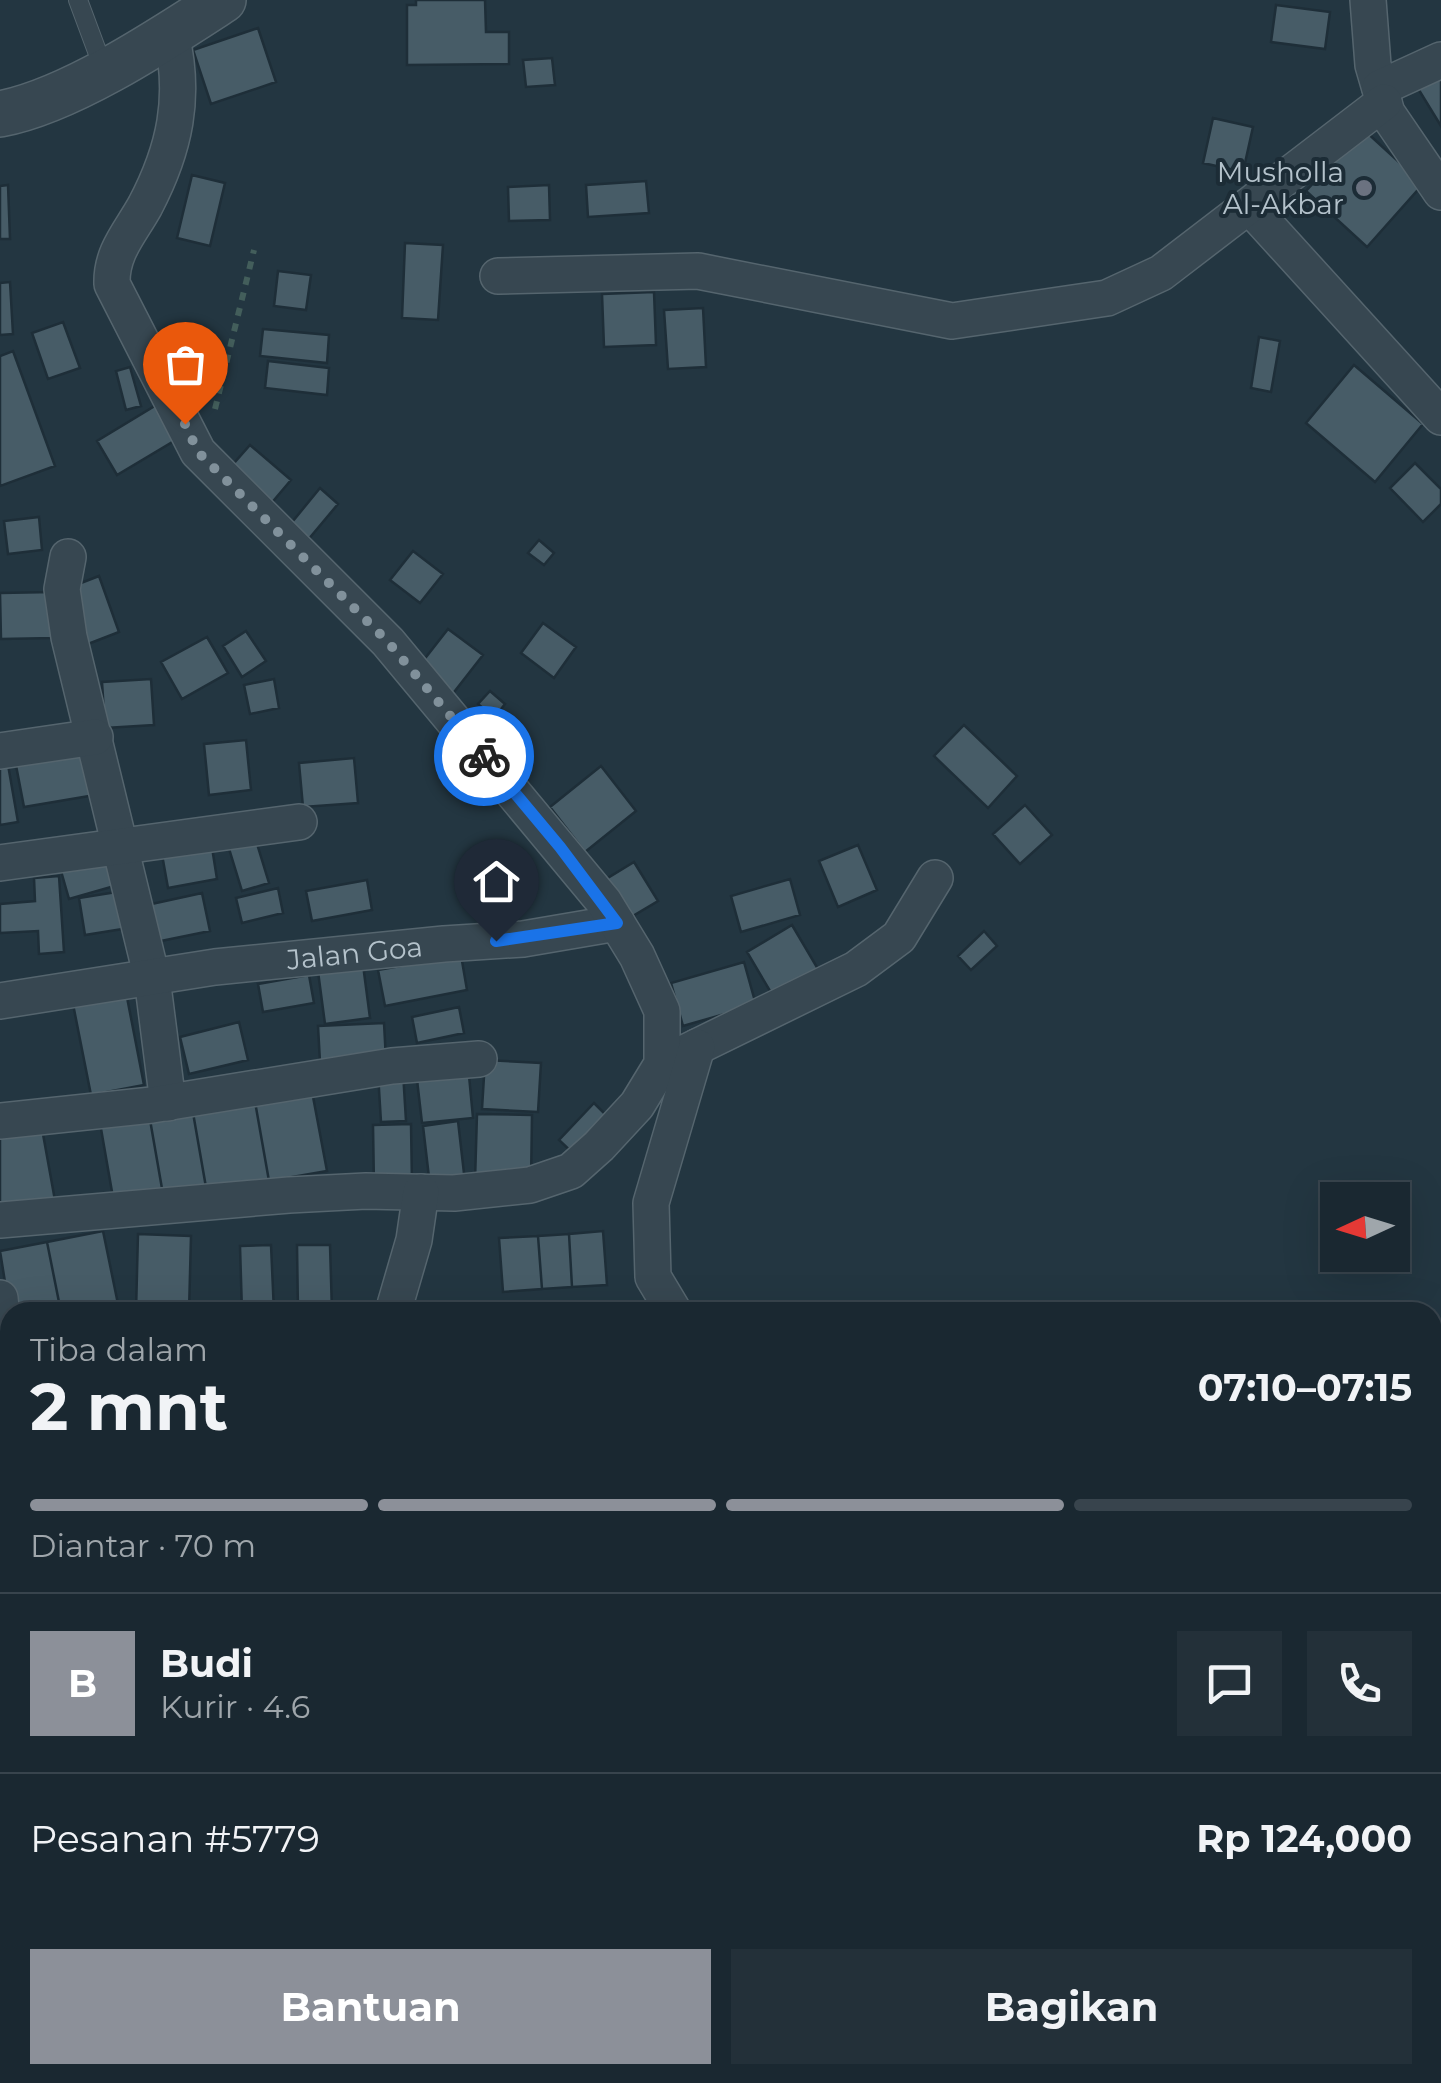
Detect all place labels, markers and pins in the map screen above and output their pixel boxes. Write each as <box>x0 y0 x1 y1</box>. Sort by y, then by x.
place label: Musholla Al-Akbar <box>1217 155 1344 221</box>
marker: Musholla Al-Akbar <box>1353 177 1375 199</box>
pin <box>143 322 228 425</box>
pin <box>454 839 539 942</box>

